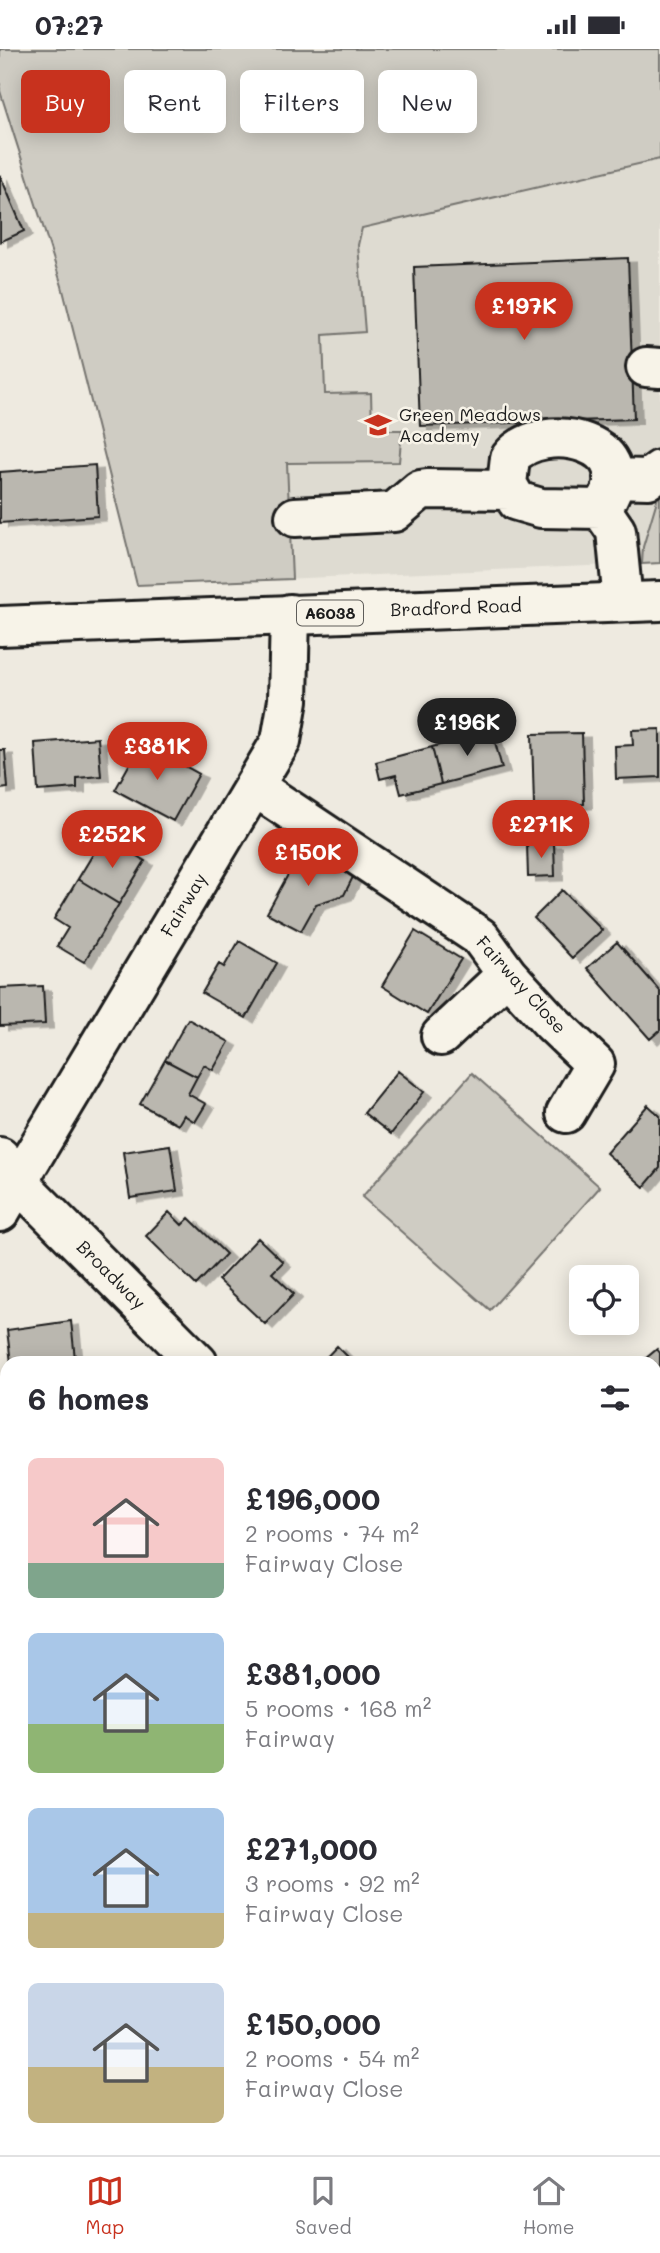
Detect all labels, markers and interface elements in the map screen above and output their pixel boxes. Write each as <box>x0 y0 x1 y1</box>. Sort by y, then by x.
text: 07:27 <box>35 8 103 42</box>
chip: Buy <box>21 70 110 133</box>
chip: Rent <box>124 70 226 133</box>
chip: Filters <box>240 70 364 133</box>
chip: New <box>378 70 477 133</box>
pin: £197K <box>475 282 573 342</box>
text: £197K <box>491 290 557 320</box>
place label: Green Meadows Academy <box>399 402 541 447</box>
school or university icon: Green Meadows Academy <box>363 410 393 440</box>
street label: Bradford Road <box>390 593 522 621</box>
road number: A6038 <box>297 601 363 625</box>
pin: £196K <box>418 699 516 758</box>
text: £196K <box>433 706 501 736</box>
pin: £381K <box>108 723 206 782</box>
text: £381K <box>123 730 191 760</box>
pin: £271K <box>492 801 590 860</box>
text: £271K <box>508 808 574 838</box>
pin: £252K <box>63 811 161 870</box>
text: £252K <box>78 818 146 848</box>
pin: £150K <box>259 829 357 888</box>
text: £150K <box>274 836 342 866</box>
street label: Fairway <box>155 868 212 941</box>
street label: Fairway Close <box>471 930 572 1038</box>
street label: Broadway <box>72 1235 151 1314</box>
map controls <box>569 1265 639 1335</box>
button: locate <box>569 1265 639 1335</box>
text: 6 homes <box>28 1378 149 1418</box>
icon: filters <box>596 1379 634 1417</box>
text: £196,000 <box>245 1478 380 1518</box>
icon: home <box>84 1486 168 1570</box>
text: 2 rooms · 74 m² <box>245 1518 419 1548</box>
text: Fairway Close <box>245 1548 404 1578</box>
text: £381,000 <box>245 1653 381 1693</box>
icon: home <box>84 1661 168 1745</box>
text: 5 rooms · 168 m² <box>245 1693 431 1723</box>
text: Fairway <box>245 1723 335 1753</box>
text: £271,000 <box>245 1828 378 1868</box>
icon: home <box>84 1836 168 1920</box>
text: 3 rooms · 92 m² <box>245 1868 420 1898</box>
text: Fairway Close <box>245 1898 404 1928</box>
text: £150,000 <box>245 2003 381 2043</box>
icon: home <box>84 2011 168 2095</box>
text: 2 rooms · 54 m² <box>245 2043 420 2073</box>
text: Fairway Close <box>245 2073 404 2103</box>
tab: Map <box>86 2172 124 2239</box>
tab: Saved <box>295 2172 352 2239</box>
tab: Home <box>523 2172 574 2239</box>

